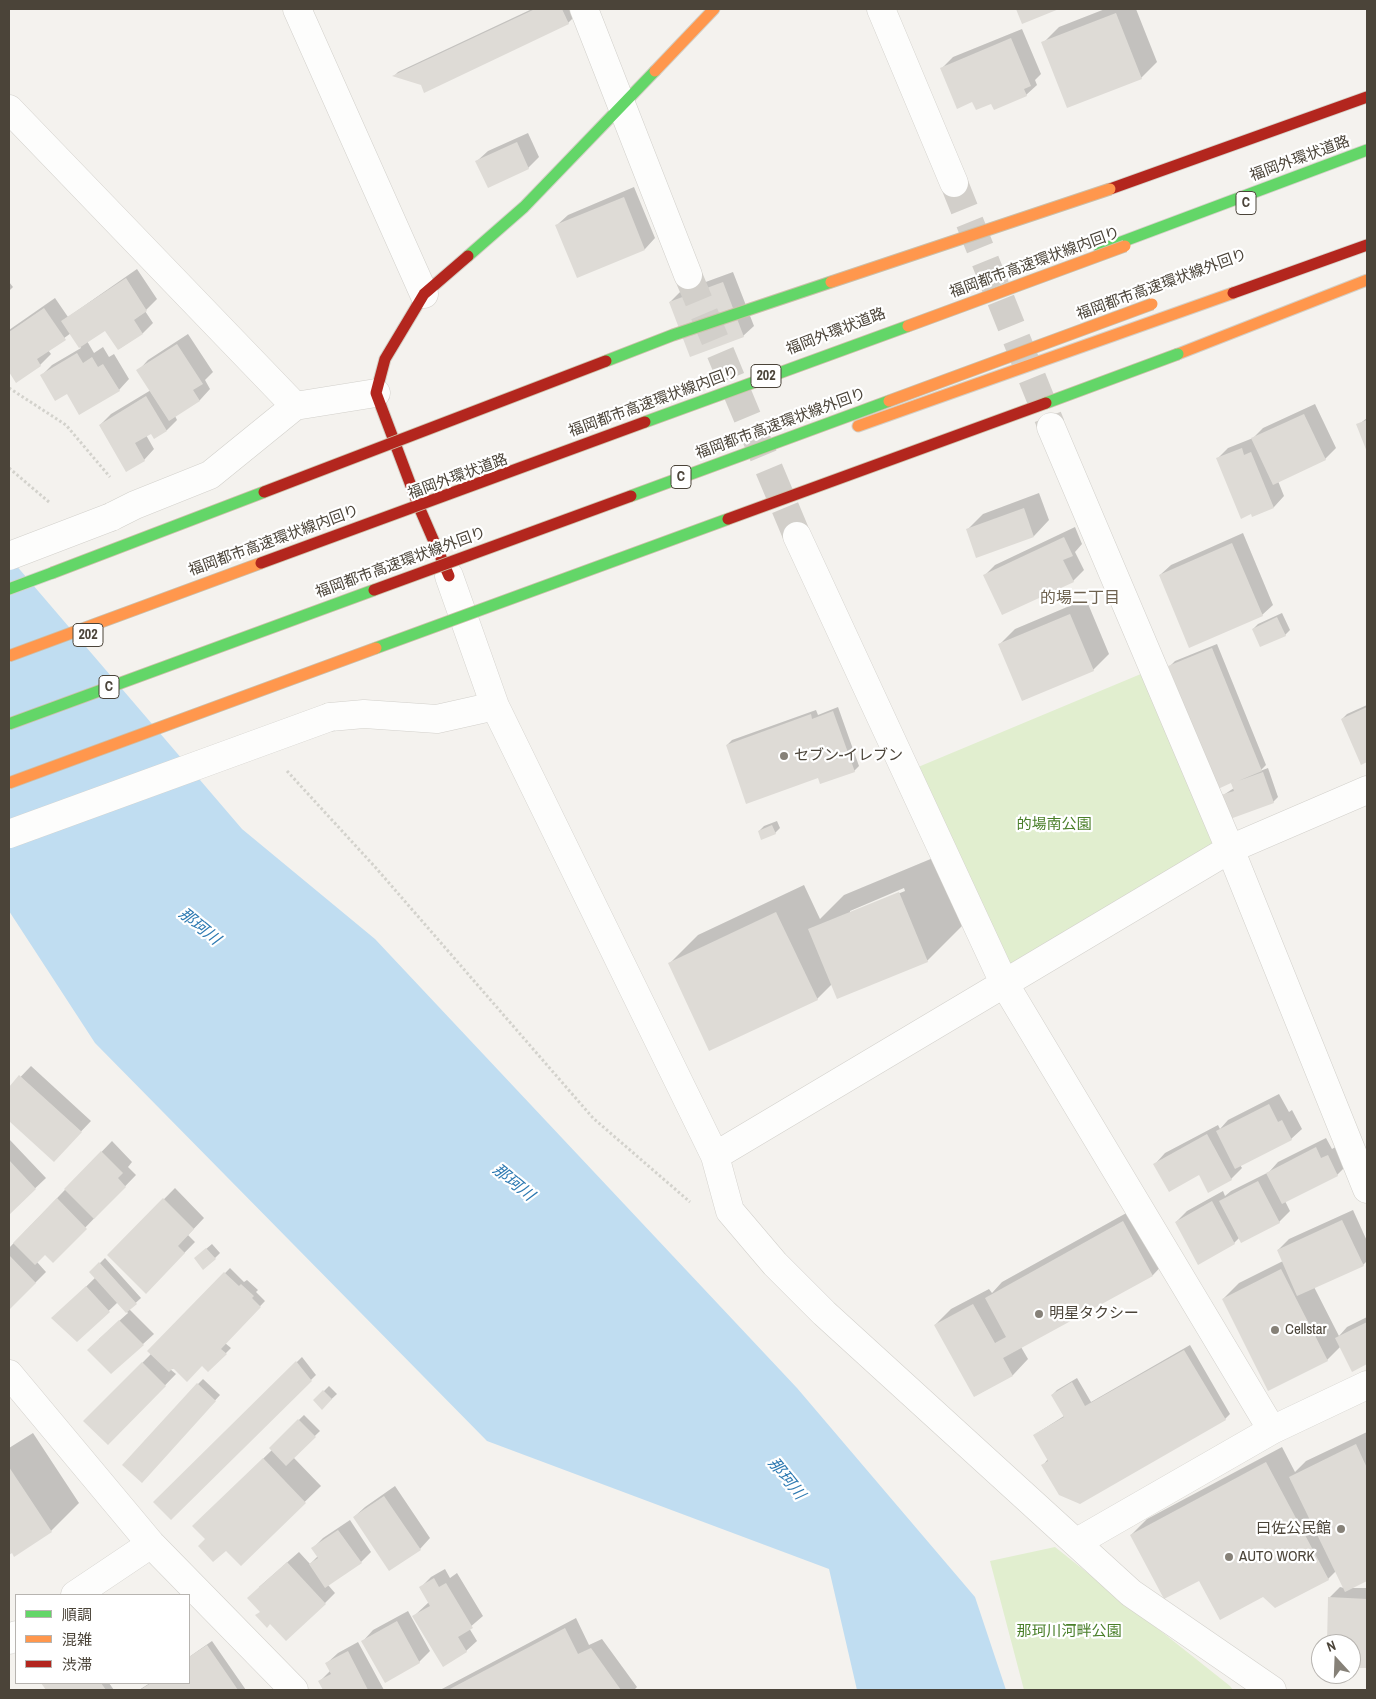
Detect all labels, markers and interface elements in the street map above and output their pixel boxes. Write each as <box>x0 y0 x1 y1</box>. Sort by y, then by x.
street label: 福岡外環状道路 <box>1248 133 1352 185</box>
road number: C <box>1236 192 1256 214</box>
street label: 福岡都市高速環状線内回り <box>947 224 1123 302</box>
street label: 福岡都市高速環状線外回り <box>1074 246 1250 324</box>
street label: 福岡外環状道路 <box>784 305 888 359</box>
street label: 福岡都市高速環状線内回り <box>566 363 742 441</box>
road number: 202 <box>751 364 781 388</box>
street label: 福岡都市高速環状線外回り <box>693 385 869 463</box>
street label: 福岡外環状道路 <box>406 451 510 503</box>
road number: C <box>671 466 691 488</box>
street label: 福岡都市高速環状線内回り <box>186 502 362 580</box>
street label: 福岡都市高速環状線外回り <box>313 524 489 602</box>
district label: 的場二丁目 <box>1040 589 1120 609</box>
road number: 202 <box>73 624 103 646</box>
road number: C <box>99 676 119 699</box>
place label: セブン-イレブン <box>794 747 903 765</box>
marker: セブン-イレブン <box>778 750 790 762</box>
park label: 的場南公園 <box>1017 816 1091 834</box>
water label: 那珂川 <box>174 904 224 950</box>
water label: 那珂川 <box>488 1160 538 1206</box>
place label: 明星タクシー <box>1049 1305 1139 1323</box>
marker: 明星タクシー <box>1033 1308 1045 1320</box>
place label: Cellstar <box>1285 1321 1327 1339</box>
marker: Cellstar <box>1269 1324 1281 1336</box>
water label: 那珂川 <box>763 1454 809 1504</box>
place label: 曰佐公民館 <box>1256 1520 1331 1538</box>
marker: 曰佐公民館 <box>1335 1523 1347 1535</box>
place label: AUTO WORK <box>1239 1548 1315 1566</box>
marker: AUTO WORK <box>1223 1551 1235 1563</box>
legend <box>15 1594 190 1684</box>
text: 順調 <box>62 1604 92 1625</box>
park label: 那珂川河畔公園 <box>1017 1623 1121 1641</box>
text: 混雑 <box>62 1629 92 1650</box>
north arrow <box>1311 1634 1361 1684</box>
text: N <box>1324 1636 1338 1656</box>
text: 渋滞 <box>62 1654 92 1675</box>

